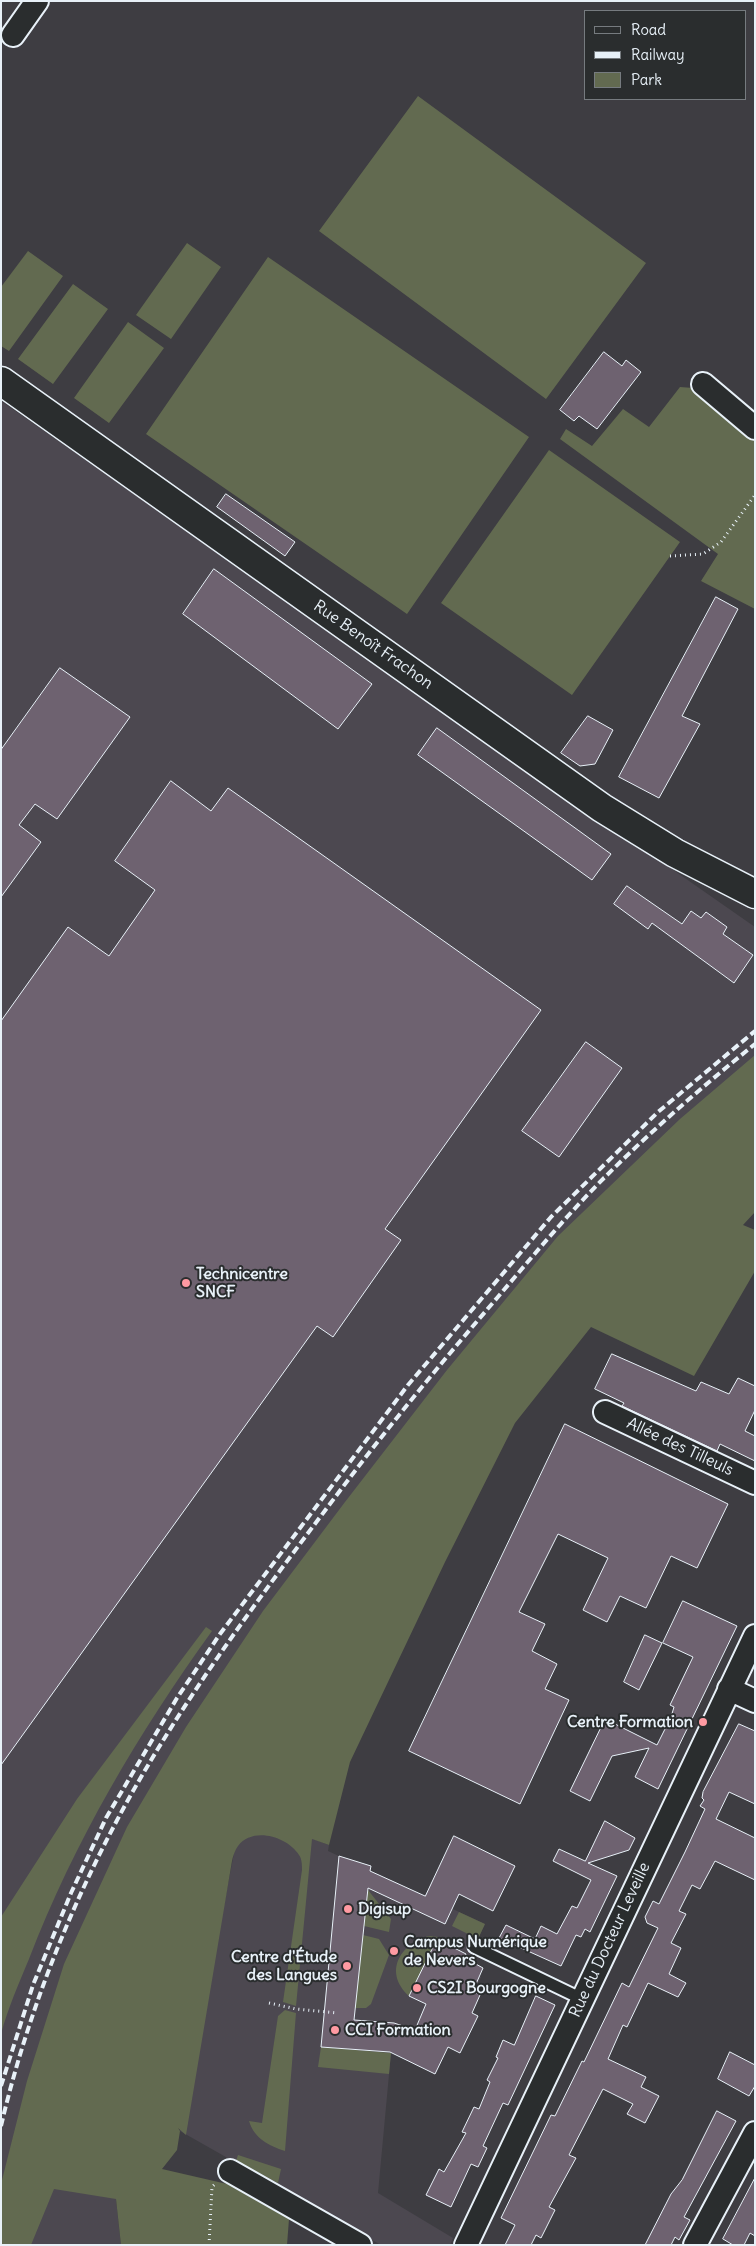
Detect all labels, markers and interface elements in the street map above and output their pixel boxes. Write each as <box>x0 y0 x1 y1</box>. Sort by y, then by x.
legend <box>584 10 746 100</box>
text: Road <box>631 20 666 39</box>
text: Railway <box>631 45 685 64</box>
text: Park <box>631 70 662 89</box>
street label: Rue Benoît Frachon <box>310 597 436 693</box>
place label: Technicentre SNCF <box>196 1264 288 1302</box>
marker: Technicentre SNCF <box>180 1277 192 1289</box>
street label: Allée des Tilleuls <box>624 1414 736 1480</box>
place label: Centre Formation <box>567 1712 693 1732</box>
marker: Centre Formation <box>697 1716 709 1728</box>
street label: Rue du Docteur Leveille <box>566 1859 654 2021</box>
place label: Digisup <box>358 1899 411 1919</box>
marker: Digisup <box>342 1903 354 1915</box>
place label: Campus Numérique de Nevers <box>404 1932 547 1970</box>
marker: Campus Numérique de Nevers <box>388 1945 400 1957</box>
place label: Centre d'Étude des Langues <box>231 1947 337 1985</box>
marker: Centre d'Étude des Langues <box>341 1960 353 1972</box>
place label: CS2I Bourgogne <box>427 1978 546 1998</box>
marker: CS2I Bourgogne <box>411 1982 423 1994</box>
place label: CCI Formation <box>345 2020 451 2040</box>
marker: CCI Formation <box>329 2024 341 2036</box>

